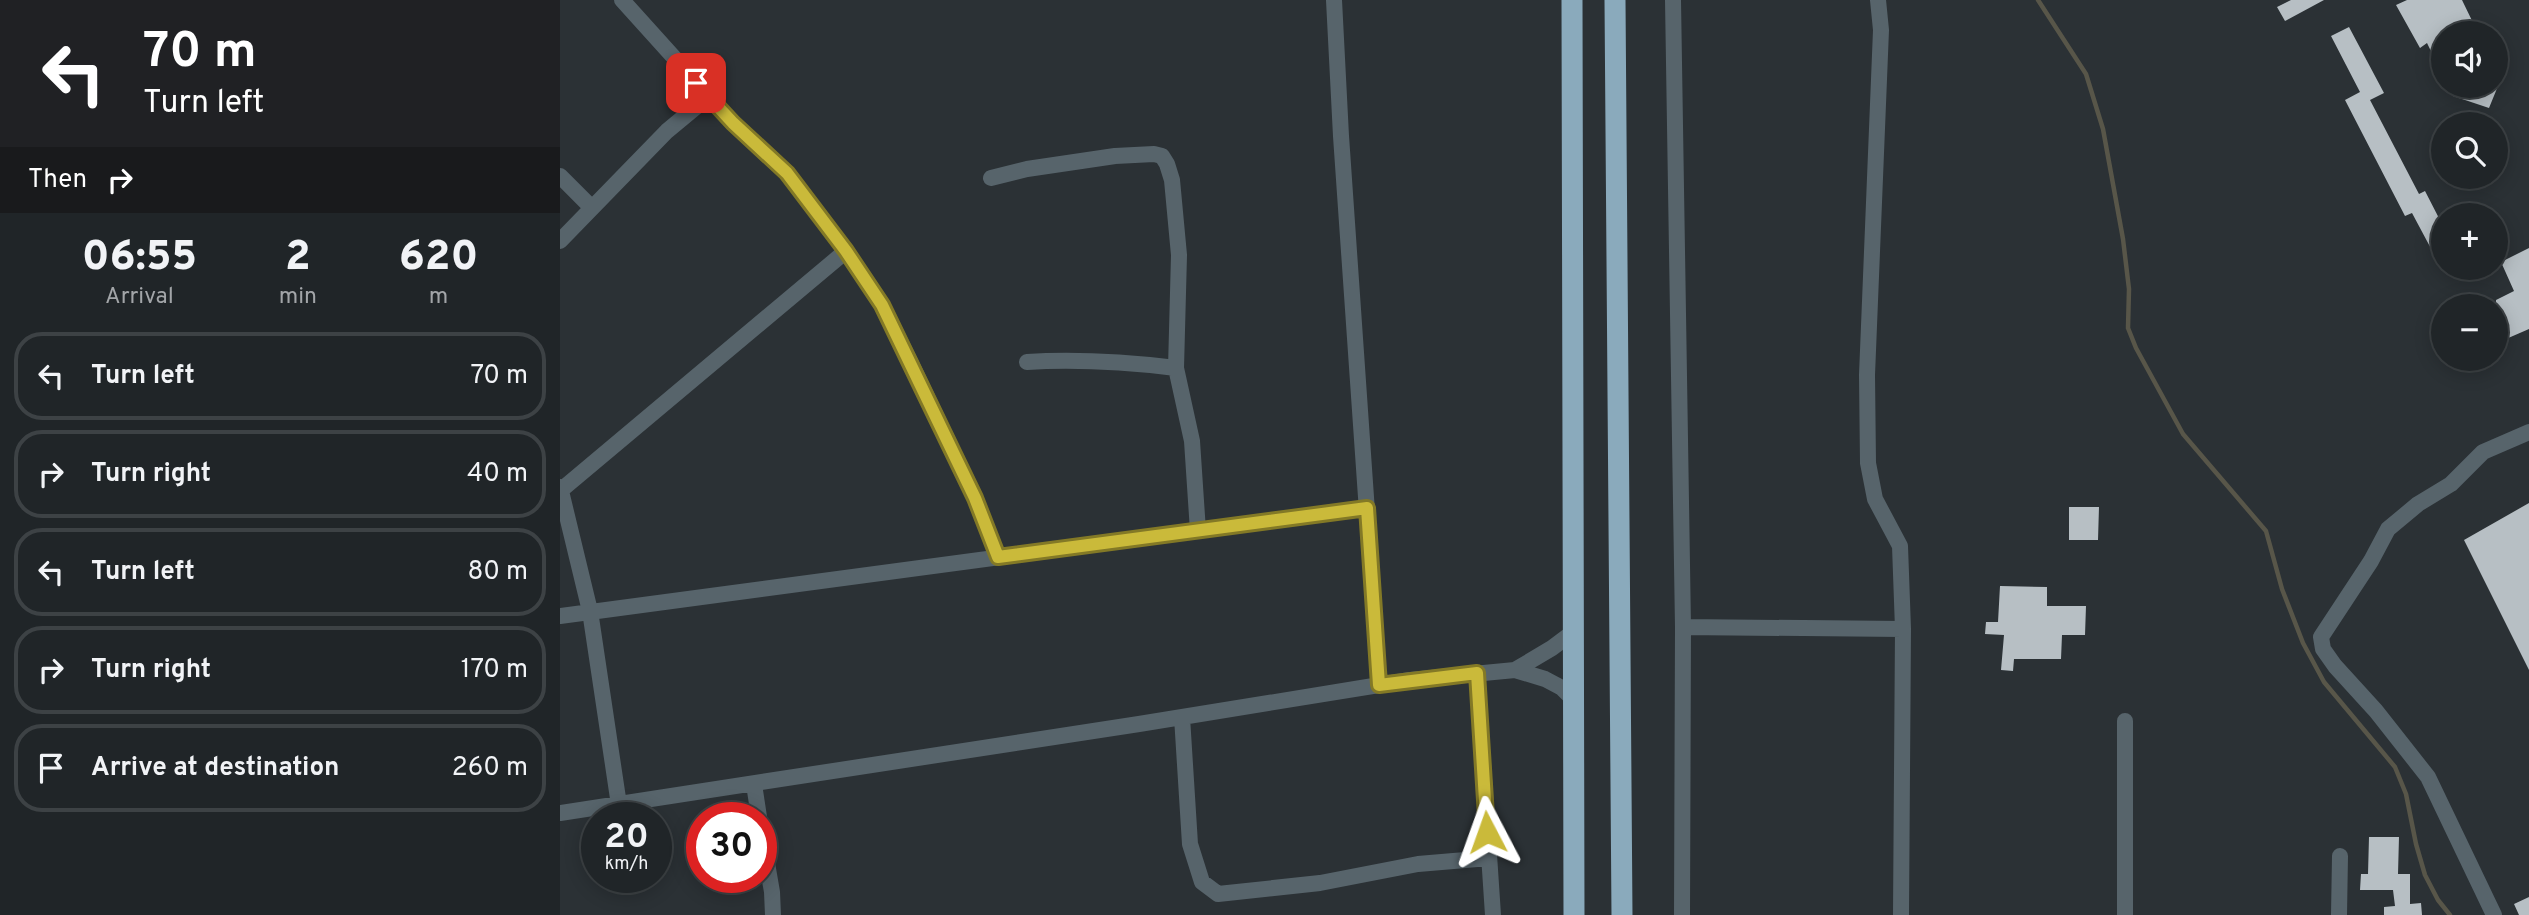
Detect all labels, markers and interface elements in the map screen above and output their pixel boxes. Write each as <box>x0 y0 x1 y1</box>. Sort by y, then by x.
map controls <box>2431 21 2508 371</box>
button: sound <box>2431 21 2508 98</box>
text: 70 m <box>143 23 257 85</box>
icon: left <box>28 28 119 119</box>
pin <box>666 53 726 113</box>
icon: arrive <box>677 64 715 102</box>
text: Turn left <box>143 84 264 124</box>
button: search <box>2431 112 2508 189</box>
icon: right <box>101 161 139 199</box>
text: Then <box>28 164 87 197</box>
button: + <box>2431 203 2508 280</box>
text: 06:55 <box>82 232 197 285</box>
text: 2 <box>285 232 311 285</box>
text: 620 <box>399 232 478 285</box>
text: Arrival <box>105 283 174 312</box>
text: min <box>279 283 317 312</box>
text: m <box>429 283 448 312</box>
button: − <box>2431 294 2508 371</box>
icon: left <box>32 357 70 395</box>
text: Turn left <box>91 360 195 393</box>
text: 70 m <box>470 360 528 393</box>
icon: right <box>32 455 70 493</box>
text: Turn right <box>91 458 211 491</box>
text: 40 m <box>467 458 528 491</box>
icon: left <box>32 553 70 591</box>
text: Turn left <box>91 556 195 589</box>
text: 80 m <box>468 556 528 589</box>
icon: right <box>32 651 70 689</box>
text: Turn right <box>91 654 211 687</box>
text: 170 m <box>461 654 528 687</box>
icon: arrive <box>32 749 70 787</box>
text: Arrive at destination <box>91 752 339 785</box>
text: 260 m <box>452 752 528 785</box>
position arrow <box>1450 795 1524 869</box>
speed limit sign: 30 <box>686 802 777 893</box>
text: 20 <box>604 816 649 860</box>
text: km/h <box>605 853 648 876</box>

